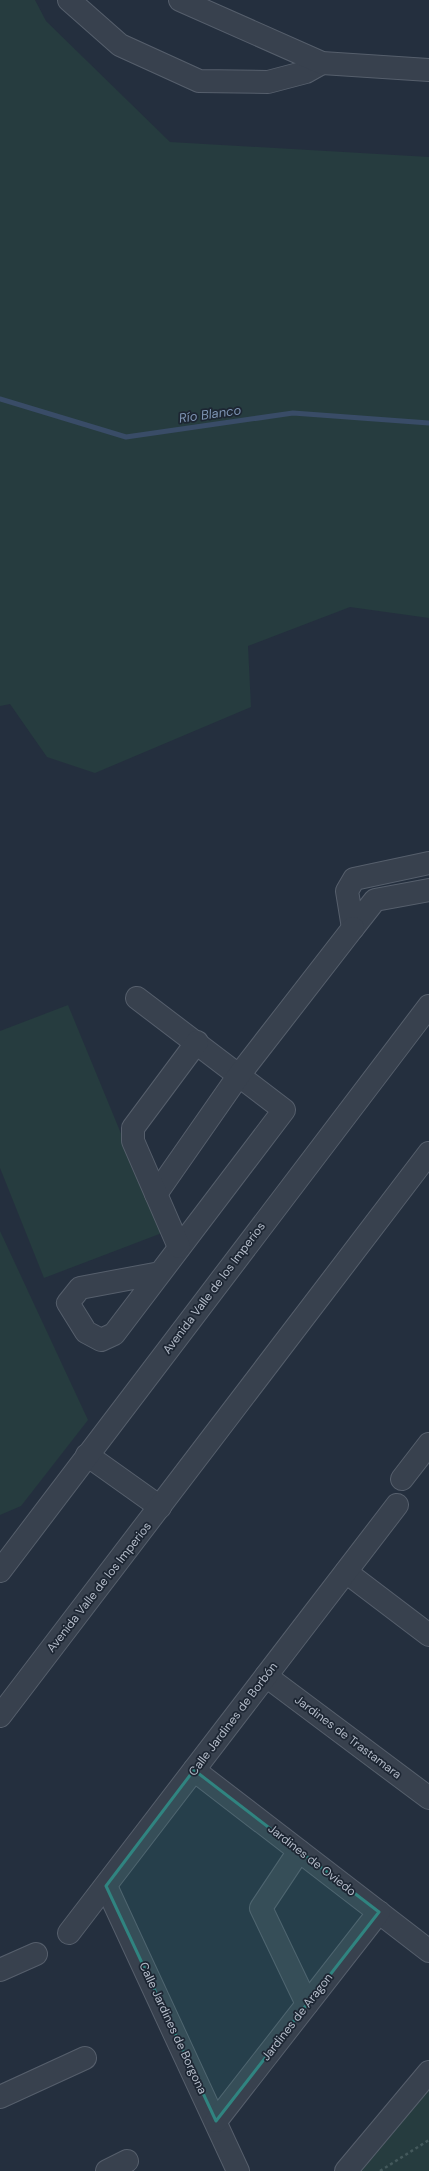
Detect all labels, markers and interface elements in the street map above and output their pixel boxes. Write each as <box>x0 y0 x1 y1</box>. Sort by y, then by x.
water label: Río Blanco <box>178 401 242 427</box>
street label: Avenida Valle de los Imperios <box>159 1219 269 1357</box>
street label: Avenida Valle de los Imperios <box>43 1519 155 1655</box>
street label: Calle Jardines de Borbón <box>185 1659 281 1779</box>
street label: Jardines de Trastamara <box>291 1692 405 1782</box>
street label: Jardines de Oviedo <box>265 1821 359 1899</box>
street label: Calle Jardines de Borgona <box>135 1959 211 2097</box>
street label: Jardines de Aragon <box>258 1970 336 2064</box>

